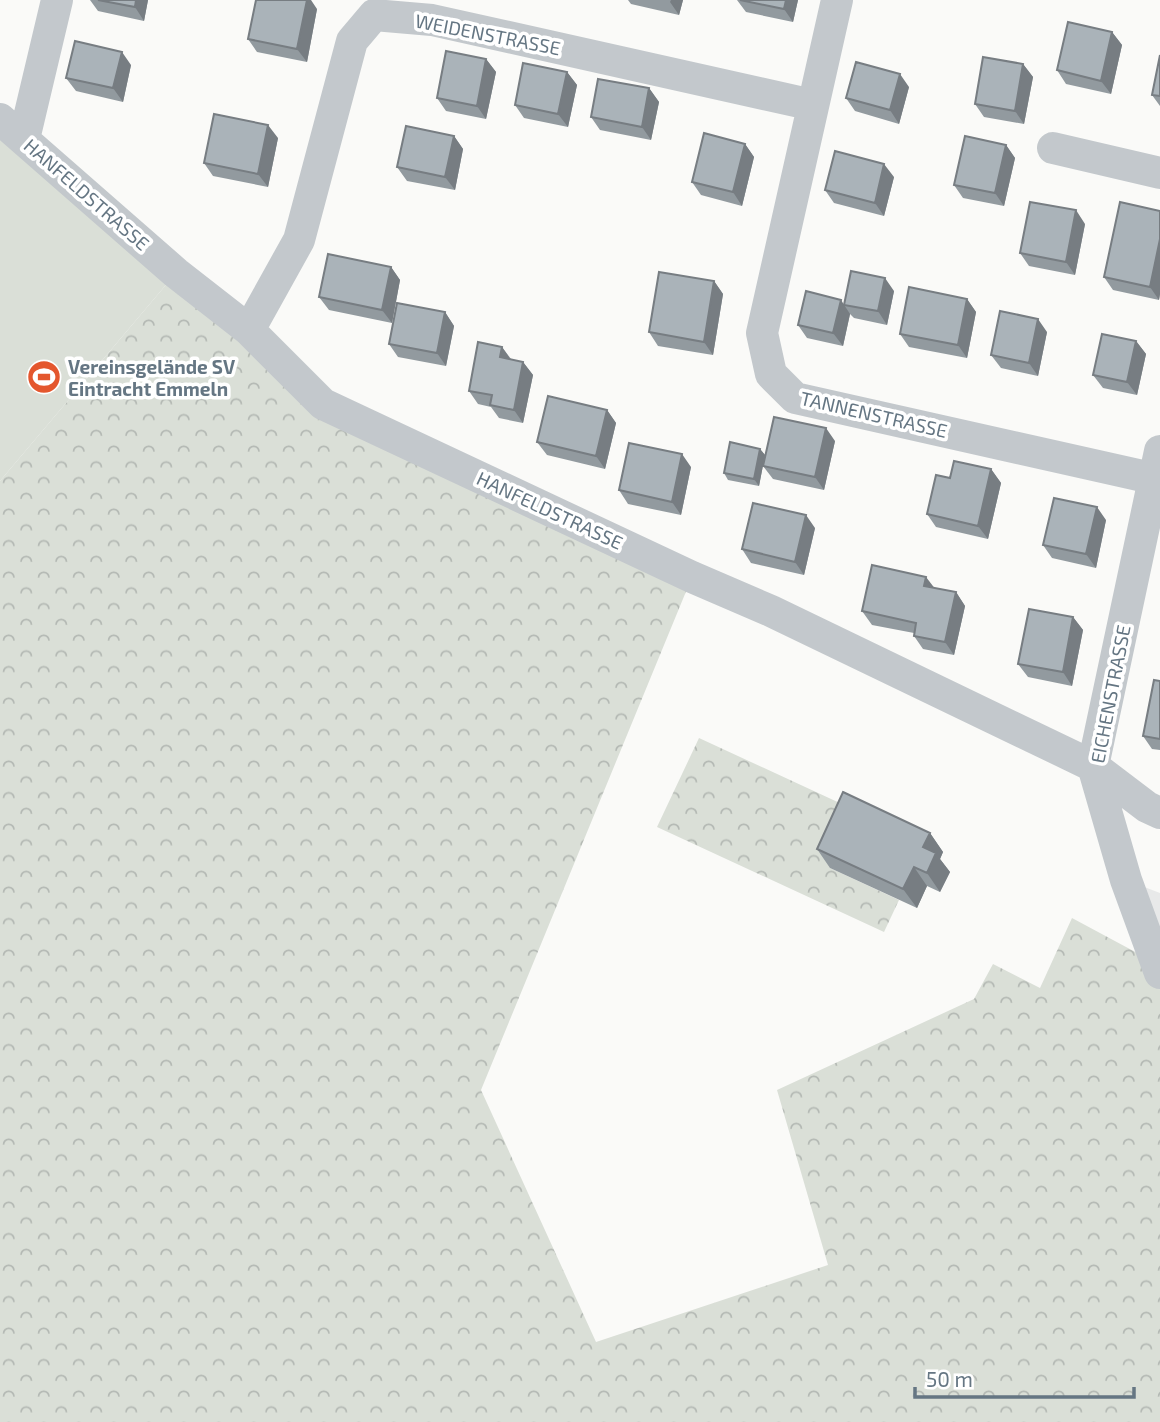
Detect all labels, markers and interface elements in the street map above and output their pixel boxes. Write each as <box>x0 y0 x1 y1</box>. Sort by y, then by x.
street label: WEIDENSTRASSE <box>413 9 563 59</box>
street label: HANFELDSTRASSE <box>20 133 154 255</box>
place label: Vereinsgelände SV Eintracht Emmeln <box>68 355 236 400</box>
sports icon: Vereinsgelände SV Eintracht Emmeln <box>25 358 63 396</box>
street label: TANNENSTRASSE <box>798 386 950 442</box>
street label: HANFELDSTRASSE <box>473 466 627 554</box>
street label: EICHENSTRASSE <box>1085 623 1135 765</box>
scale bar <box>915 1356 1134 1400</box>
text: 50 m <box>926 1366 973 1391</box>

